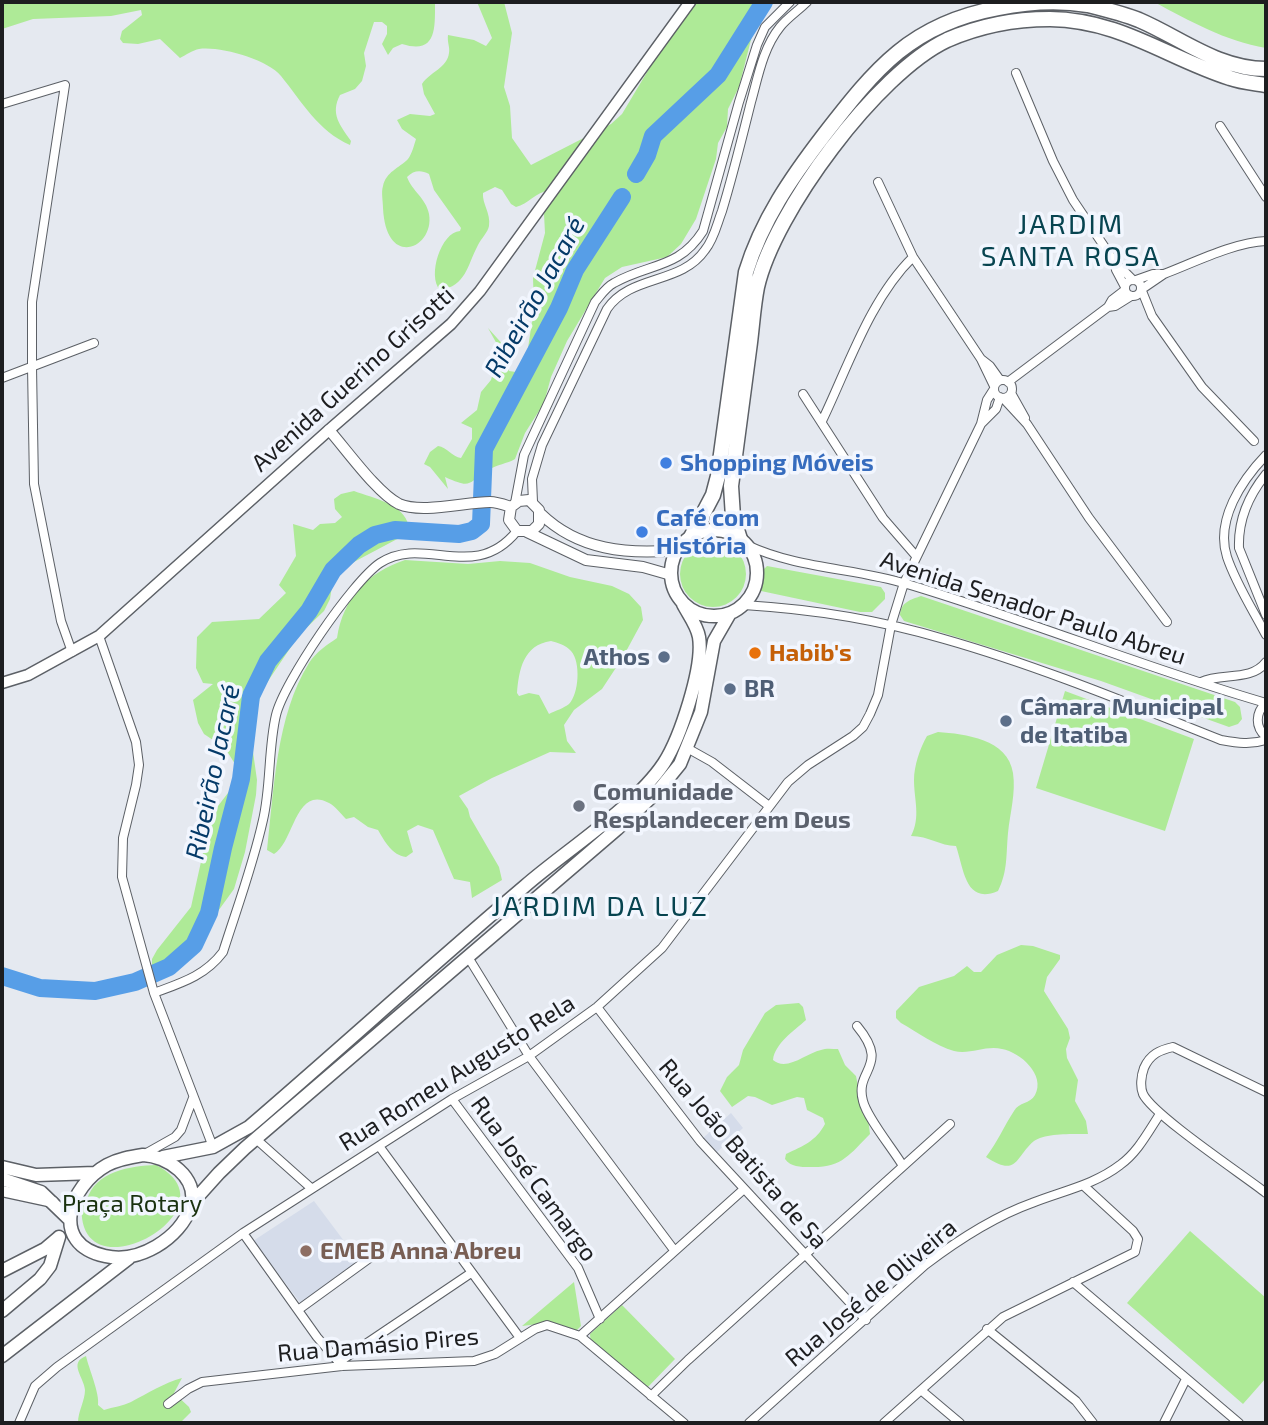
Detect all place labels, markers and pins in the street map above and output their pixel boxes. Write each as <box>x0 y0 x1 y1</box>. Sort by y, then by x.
place label: Shopping Móveis <box>680 449 874 477</box>
marker: Shopping Móveis <box>658 455 674 471</box>
place label: Café com História <box>656 504 759 560</box>
marker: Café com História <box>634 524 650 540</box>
place label: Habib's <box>769 639 852 667</box>
place label: Athos <box>583 643 650 671</box>
marker: Habib's <box>747 645 763 661</box>
marker: Athos <box>656 649 672 665</box>
place label: BR <box>744 675 775 703</box>
marker: BR <box>722 681 738 697</box>
place label: Câmara Municipal de Itatiba <box>1020 693 1224 749</box>
marker: Câmara Municipal de Itatiba <box>998 713 1014 729</box>
place label: Comunidade Resplandecer em Deus <box>593 778 851 834</box>
marker: Comunidade Resplandecer em Deus <box>571 798 587 814</box>
place label: EMEB Anna Abreu <box>320 1237 521 1265</box>
marker: EMEB Anna Abreu <box>298 1243 314 1259</box>

